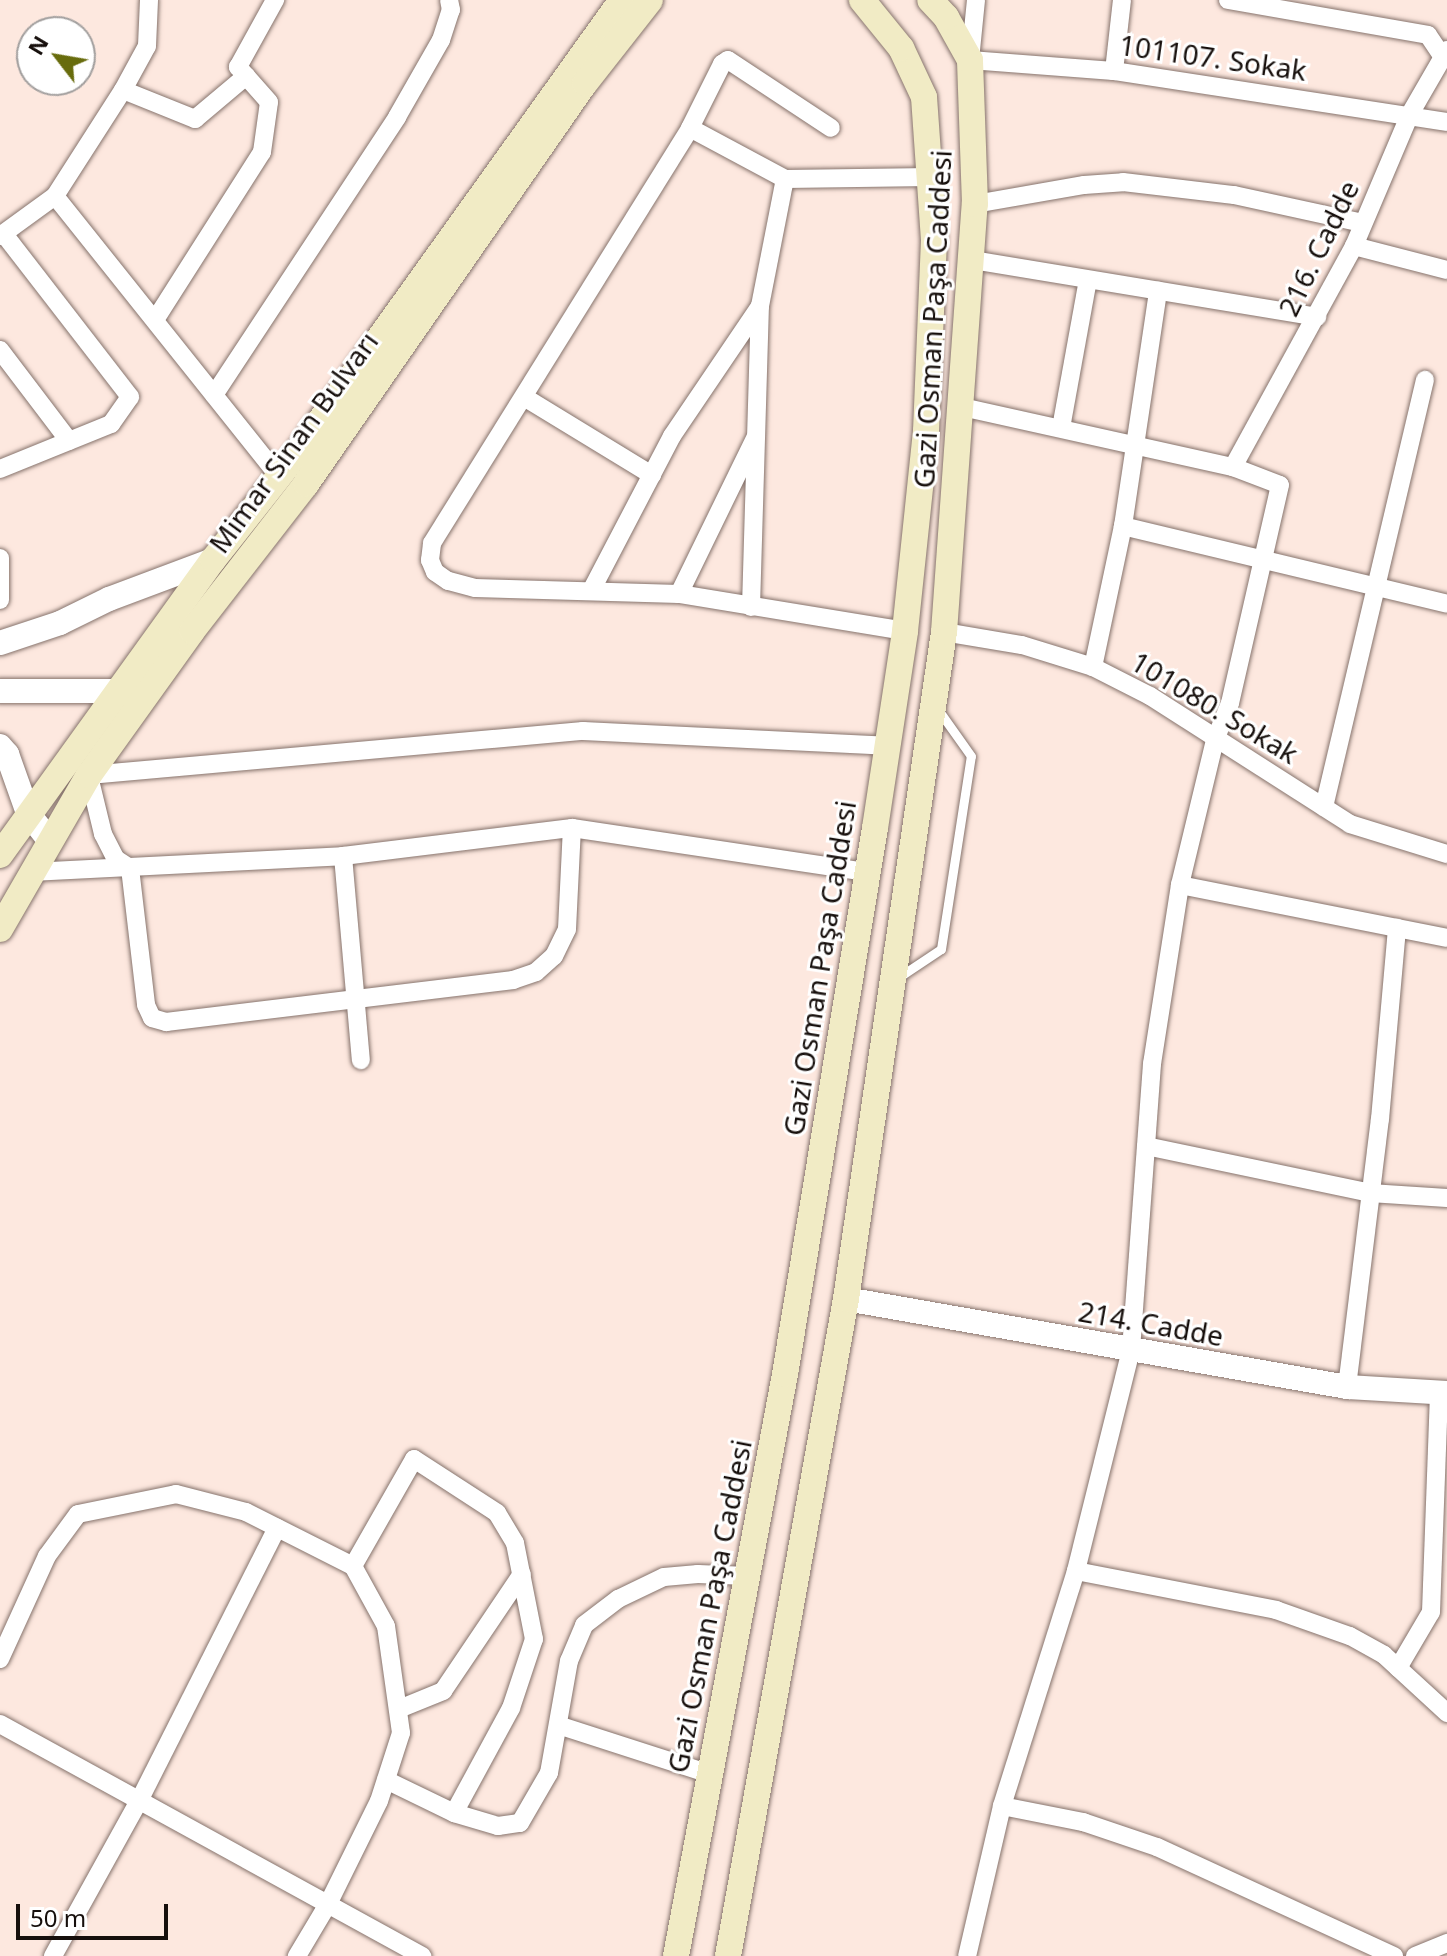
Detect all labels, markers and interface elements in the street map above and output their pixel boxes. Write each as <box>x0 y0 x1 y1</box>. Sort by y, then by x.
north arrow <box>16 16 96 96</box>
street label: 101107. Sokak <box>1117 27 1309 87</box>
text: N <box>20 29 55 60</box>
street label: Gazi Osman Paşa Caddesi <box>906 149 958 489</box>
street label: 216. Cadde <box>1271 175 1365 321</box>
street label: Mimar Sinan Bulvarı <box>202 325 384 559</box>
street label: 101080. Sokak <box>1125 644 1305 770</box>
street label: Gazi Osman Paşa Caddesi <box>776 798 862 1138</box>
street label: 214. Cadde <box>1076 1294 1226 1352</box>
street label: Gazi Osman Paşa Caddesi <box>660 1436 758 1776</box>
scale bar <box>20 1888 172 1938</box>
text: 50 m <box>30 1901 86 1934</box>

